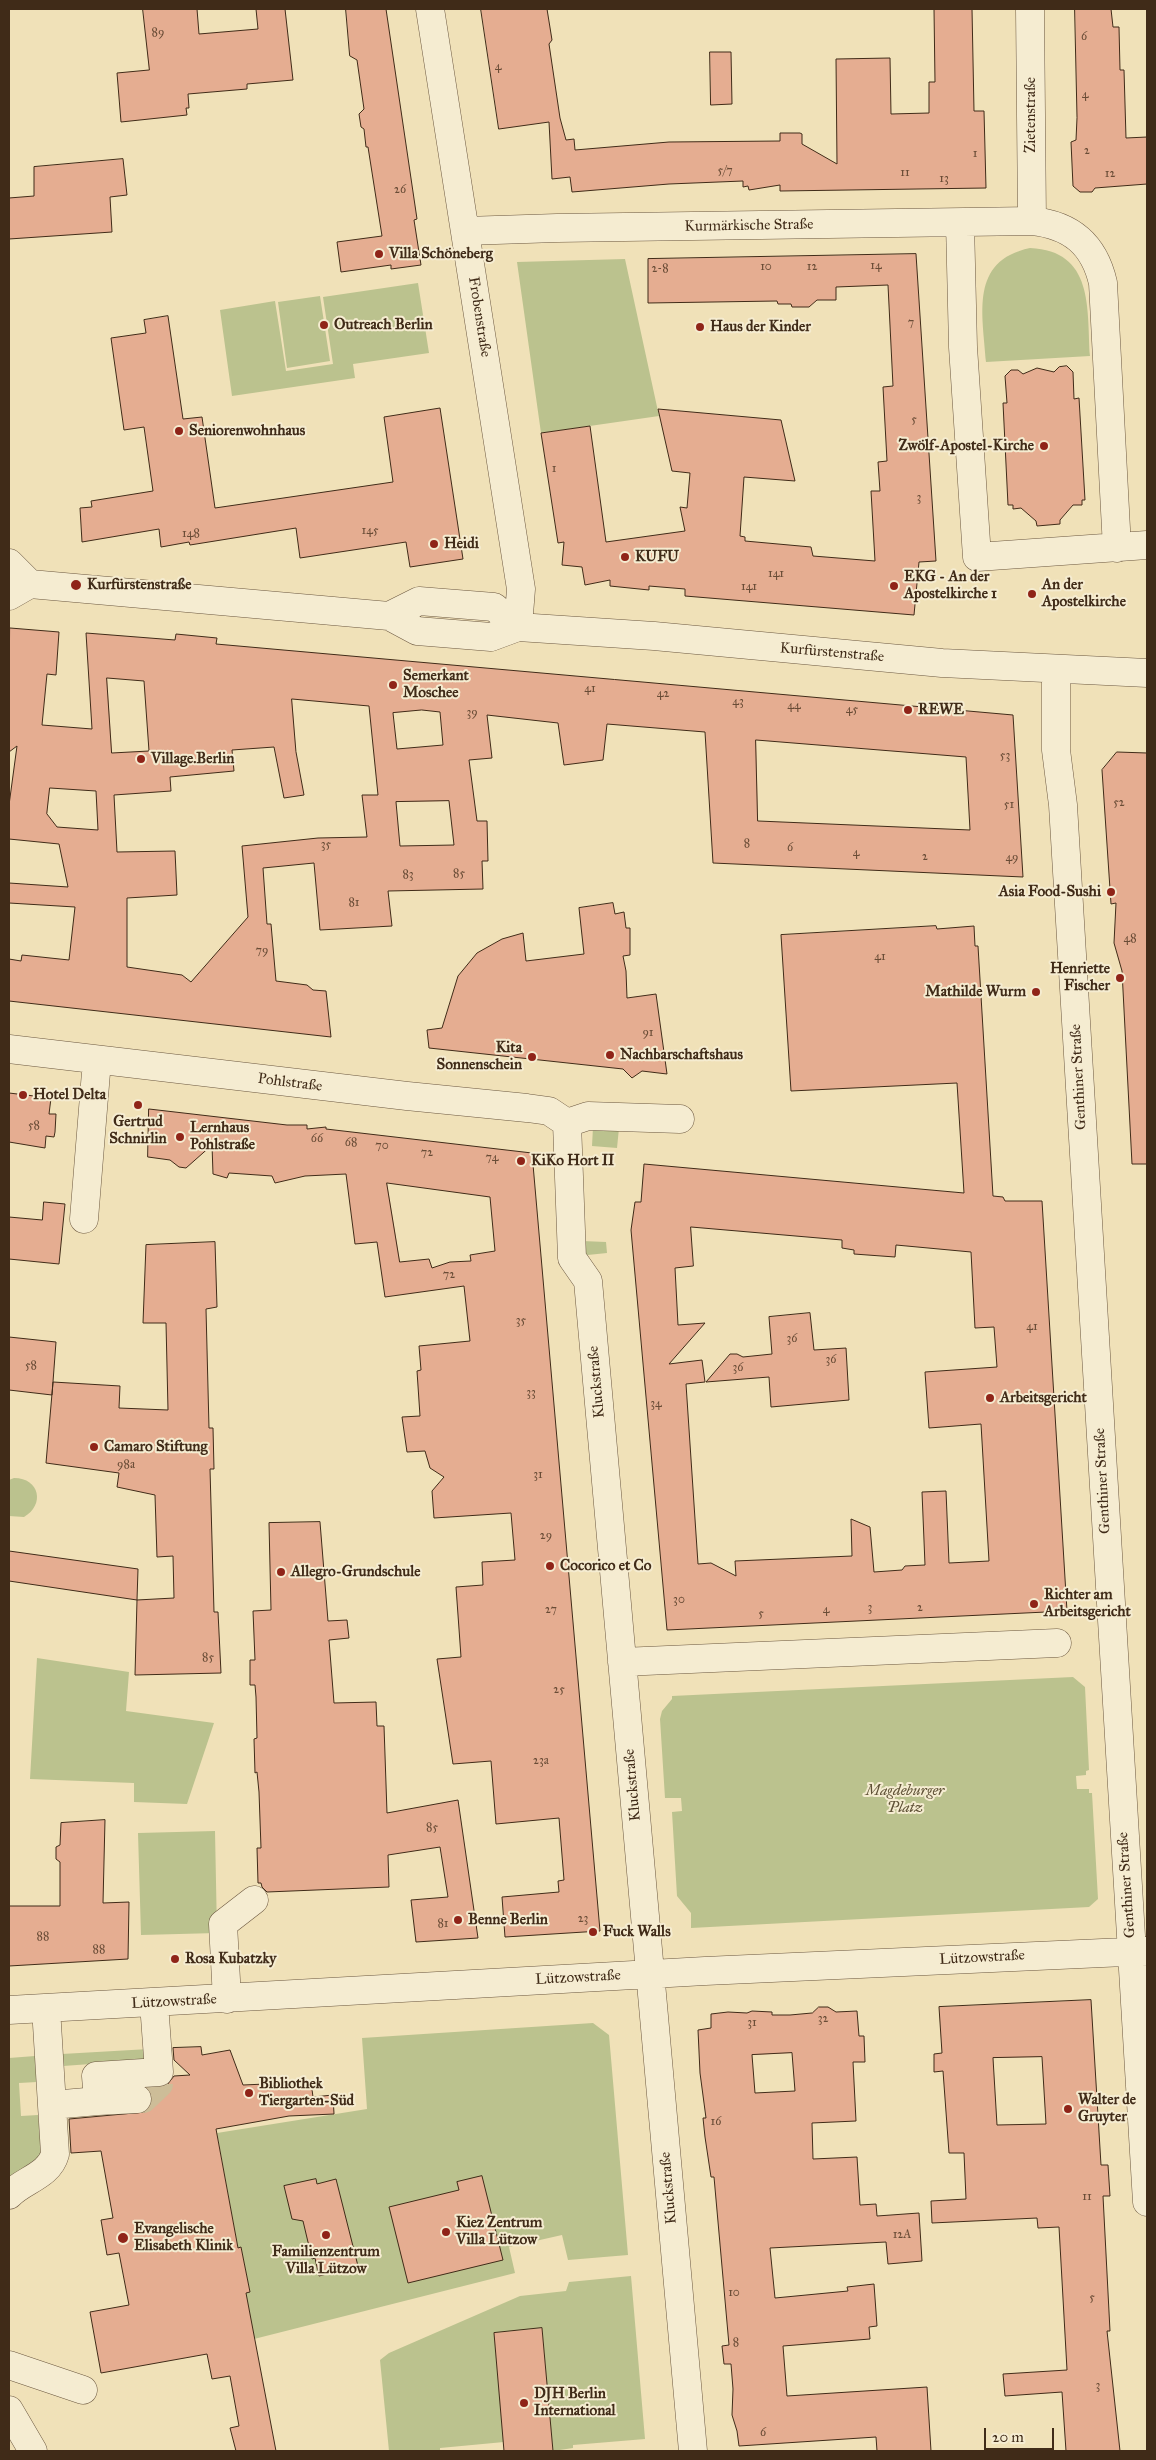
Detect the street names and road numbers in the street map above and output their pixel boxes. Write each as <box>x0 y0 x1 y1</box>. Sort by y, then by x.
street label: Zietenstraße <box>1022 77 1040 153</box>
street label: Kurmärkische Straße <box>684 216 814 236</box>
street label: Frobenstraße <box>464 276 494 358</box>
street label: Kurfürstenstraße <box>779 639 885 667</box>
street label: Genthiner Straße <box>1067 1024 1091 1130</box>
street label: Pohlstraße <box>257 1070 323 1096</box>
street label: Kluckstraße <box>585 1345 609 1419</box>
street label: Genthiner Straße <box>1091 1428 1115 1534</box>
street label: Kluckstraße <box>621 1748 645 1822</box>
street label: Genthiner Straße <box>1114 1831 1140 1939</box>
street label: Lützowstraße <box>939 1947 1025 1969</box>
street label: Lützowstraße <box>535 1967 621 1989</box>
street label: Lützowstraße <box>131 1991 217 2013</box>
street label: Kluckstraße <box>657 2151 681 2225</box>

